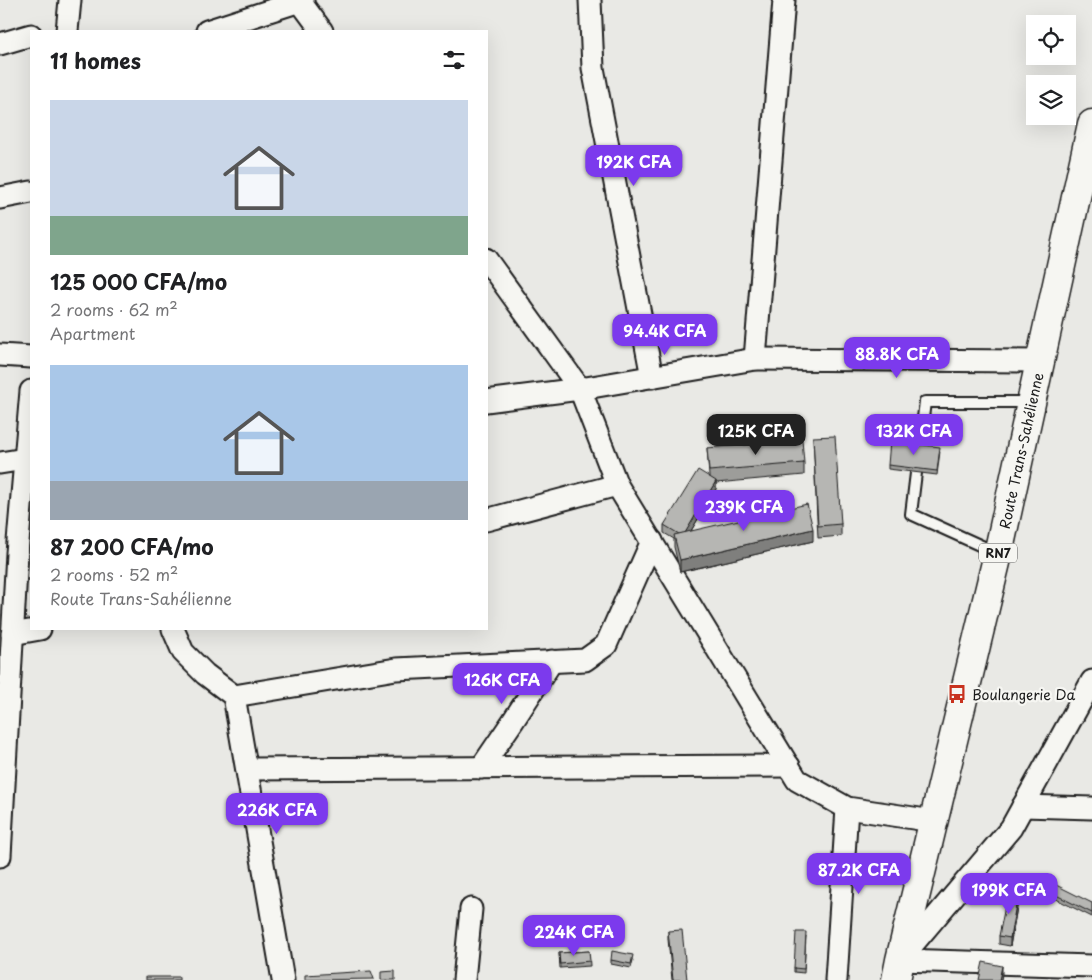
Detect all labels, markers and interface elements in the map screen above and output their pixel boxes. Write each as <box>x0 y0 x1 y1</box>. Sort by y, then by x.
map controls <box>1026 15 1076 125</box>
button: locate <box>1026 15 1076 65</box>
text: 11 homes <box>50 44 141 76</box>
icon: filters <box>440 46 468 74</box>
button: layers <box>1026 75 1076 125</box>
icon: home <box>214 133 304 223</box>
pin: 192K CFA <box>582 144 686 187</box>
text: 192K CFA <box>596 149 672 173</box>
text: 125 000 CFA/mo <box>50 265 227 297</box>
text: 2 rooms · 62 m² <box>50 297 178 321</box>
pin: 94.4K CFA <box>608 314 722 356</box>
text: 94.4K CFA <box>623 318 707 342</box>
text: Apartment <box>50 321 135 345</box>
pin: 88.8K CFA <box>840 336 954 379</box>
text: 88.8K CFA <box>855 341 939 365</box>
street label: Route Trans-Sahélienne <box>993 370 1048 531</box>
icon: home <box>214 398 304 488</box>
pin: 125K CFA <box>704 414 808 456</box>
pin: 132K CFA <box>862 414 966 456</box>
text: 125K CFA <box>718 418 794 442</box>
text: 132K CFA <box>876 418 952 442</box>
pin: 239K CFA <box>692 490 796 532</box>
text: 239K CFA <box>705 494 783 518</box>
text: 87 200 CFA/mo <box>50 530 214 562</box>
road number: RN7 <box>979 544 1017 562</box>
text: 2 rooms · 52 m² <box>50 562 178 586</box>
text: Route Trans-Sahélienne <box>50 586 232 610</box>
pin: 126K CFA <box>450 662 554 705</box>
text: 126K CFA <box>464 667 540 691</box>
bus stop icon: Boulangerie Da <box>946 683 968 705</box>
place label: Boulangerie Da <box>972 684 1076 705</box>
pin: 226K CFA <box>225 792 329 835</box>
text: 226K CFA <box>237 797 317 821</box>
pin: 87.2K CFA <box>802 852 916 895</box>
text: 87.2K CFA <box>818 857 900 881</box>
pin: 199K CFA <box>957 872 1061 915</box>
text: 199K CFA <box>972 877 1046 901</box>
pin: 224K CFA <box>522 914 626 957</box>
text: 224K CFA <box>534 919 614 943</box>

